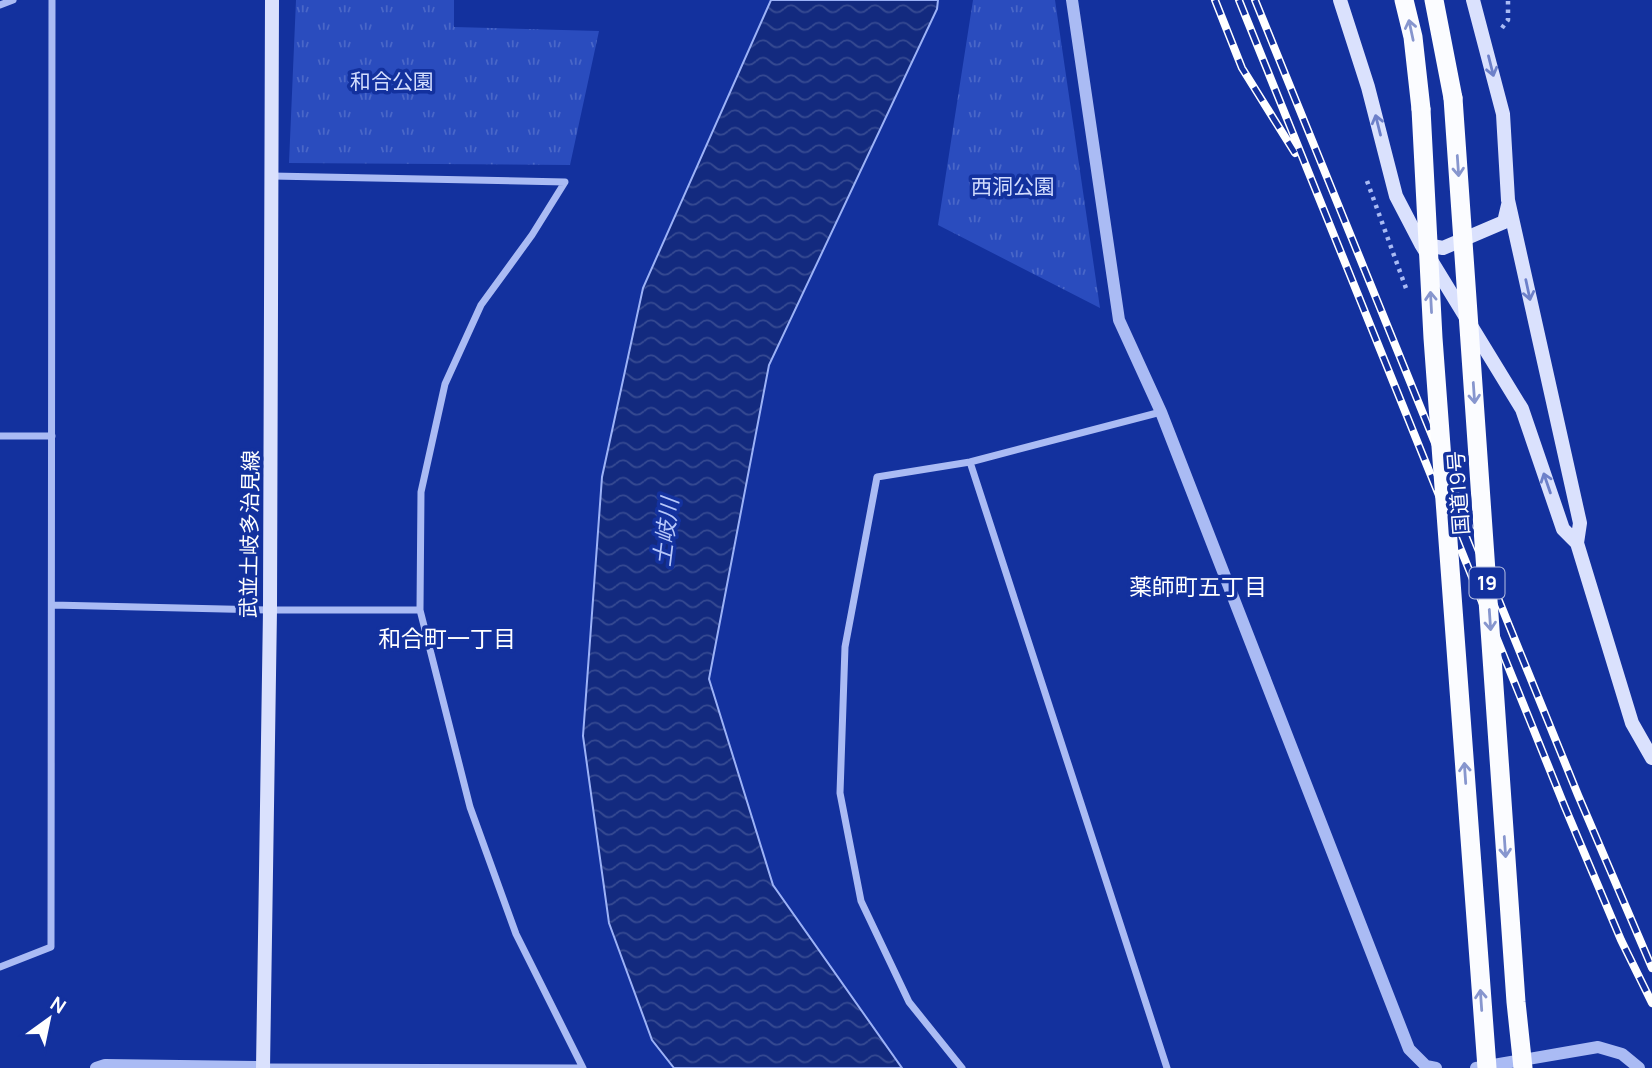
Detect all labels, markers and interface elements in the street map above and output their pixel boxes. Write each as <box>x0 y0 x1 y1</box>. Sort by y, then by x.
one-way arrow <box>1403 19 1417 42</box>
one-way arrow <box>1485 54 1498 77</box>
park label: 和合公園 <box>350 67 434 95</box>
one-way arrow <box>1371 114 1384 137</box>
one-way arrow <box>1452 154 1465 177</box>
park label: 西洞公園 <box>971 172 1055 200</box>
one-way arrow <box>1522 278 1536 301</box>
one-way arrow <box>1424 291 1437 314</box>
one-way arrow <box>1468 381 1481 404</box>
street label: 武並土岐多治見線 <box>234 450 264 618</box>
street label: 国道19号 <box>1441 450 1475 536</box>
one-way arrow <box>1540 472 1552 494</box>
water label: 土岐川 <box>645 493 685 568</box>
road number: 19 <box>1470 568 1504 598</box>
district label: 薬師町五丁目 <box>1129 570 1267 602</box>
one-way arrow <box>1483 608 1496 631</box>
district label: 和合町一丁目 <box>378 622 516 654</box>
one-way arrow <box>1458 762 1471 785</box>
one-way arrow <box>1499 835 1512 858</box>
north arrow <box>14 984 84 1054</box>
one-way arrow <box>1474 989 1487 1012</box>
text: N <box>45 990 71 1019</box>

